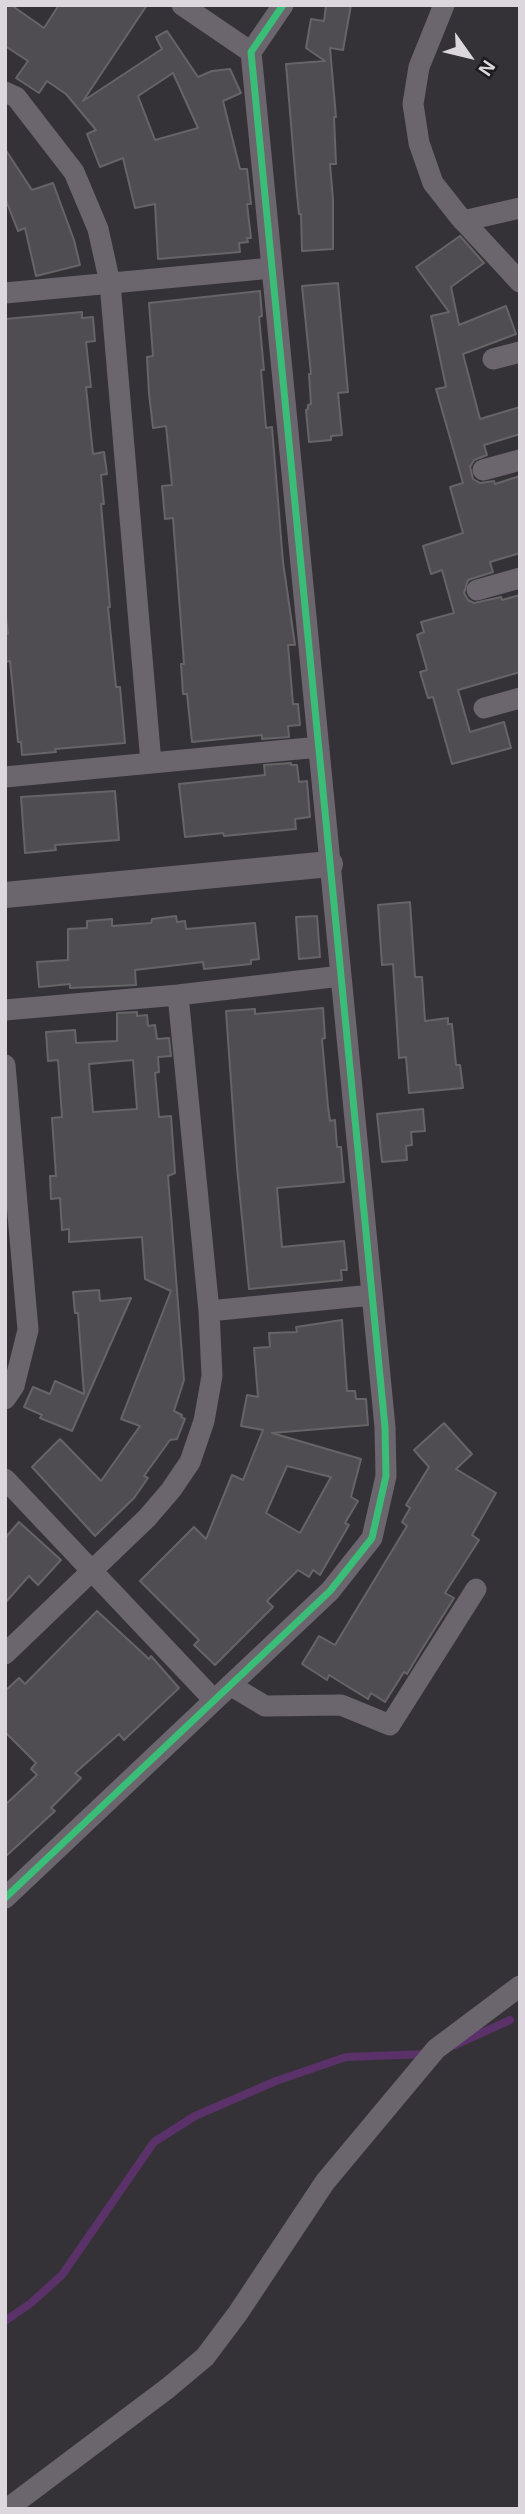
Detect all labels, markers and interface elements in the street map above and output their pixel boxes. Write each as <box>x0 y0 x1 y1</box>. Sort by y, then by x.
north arrow <box>434 21 504 91</box>
text: N <box>474 56 499 80</box>

